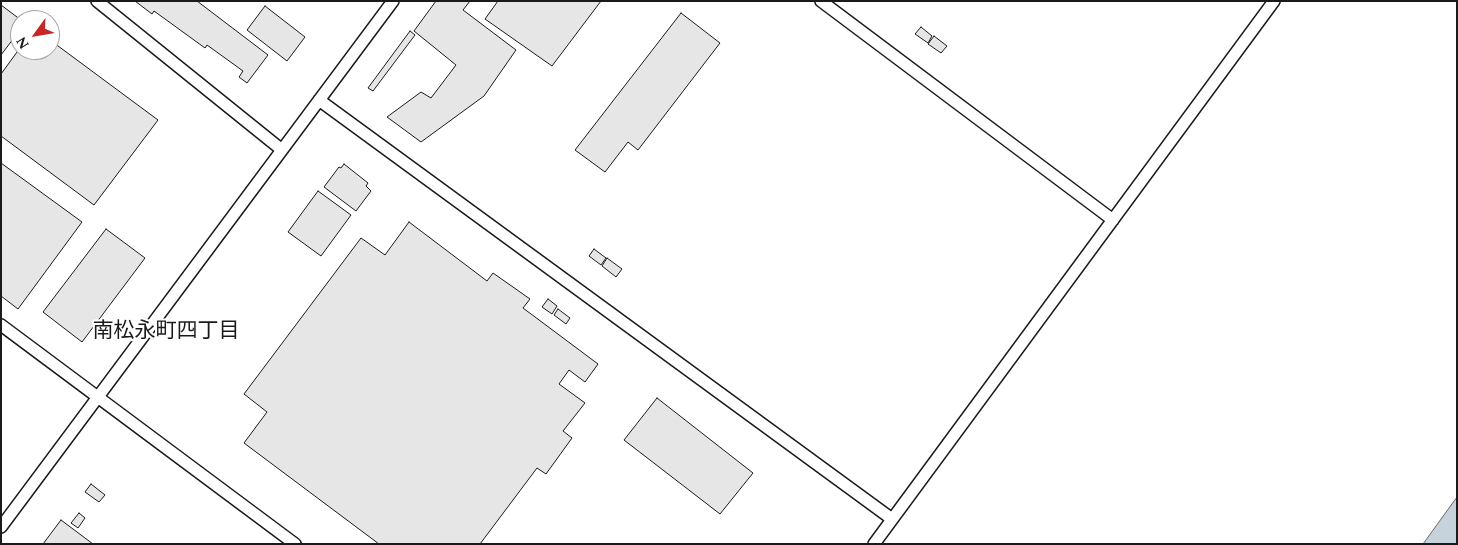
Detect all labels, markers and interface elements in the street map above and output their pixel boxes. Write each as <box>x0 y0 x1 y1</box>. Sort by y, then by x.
north arrow <box>10 10 60 60</box>
text: N <box>11 32 35 53</box>
district label: 南松永町四丁目 <box>93 320 239 346</box>

